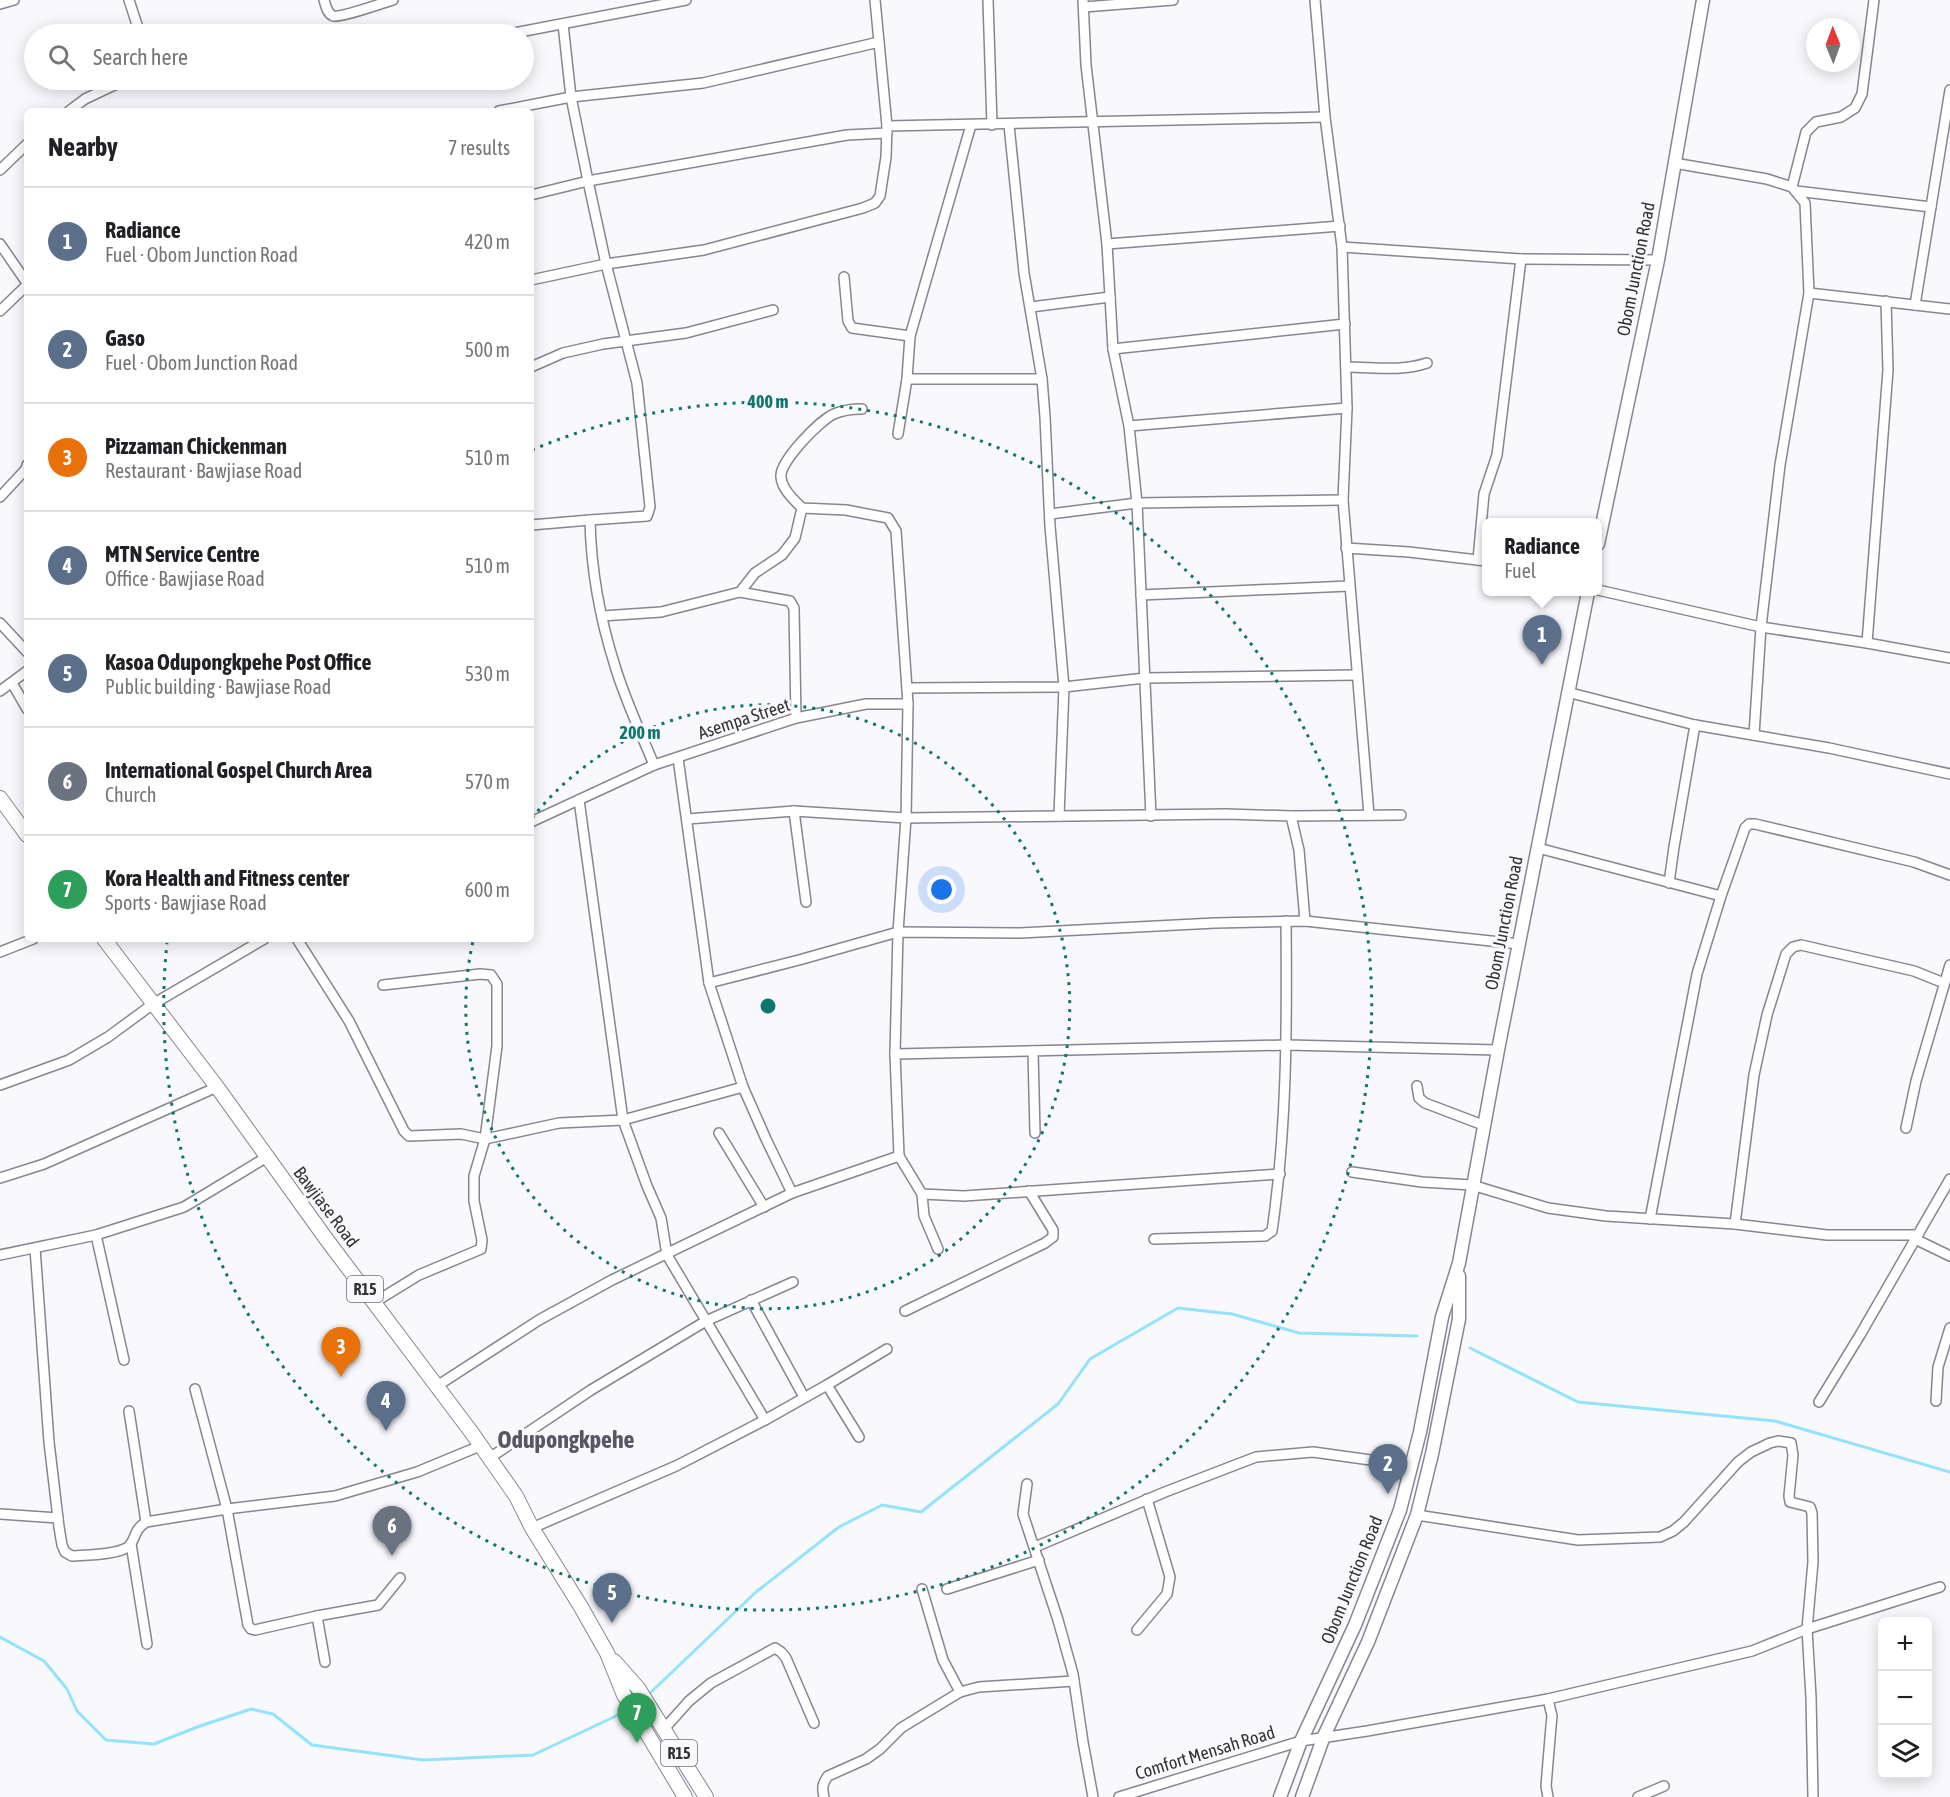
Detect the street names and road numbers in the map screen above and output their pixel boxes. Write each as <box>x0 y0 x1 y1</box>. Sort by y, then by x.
street label: Obom Junction Road <box>1612 200 1659 338</box>
street label: Asempa Street <box>695 694 792 743</box>
street label: Obom Junction Road <box>1480 854 1527 992</box>
street label: Bawjiase Road <box>289 1162 364 1251</box>
road number: R15 <box>347 1276 383 1302</box>
street label: Obom Junction Road <box>1316 1513 1387 1647</box>
street label: Comfort Mensah Road <box>1132 1721 1277 1784</box>
road number: R15 <box>661 1740 697 1766</box>

